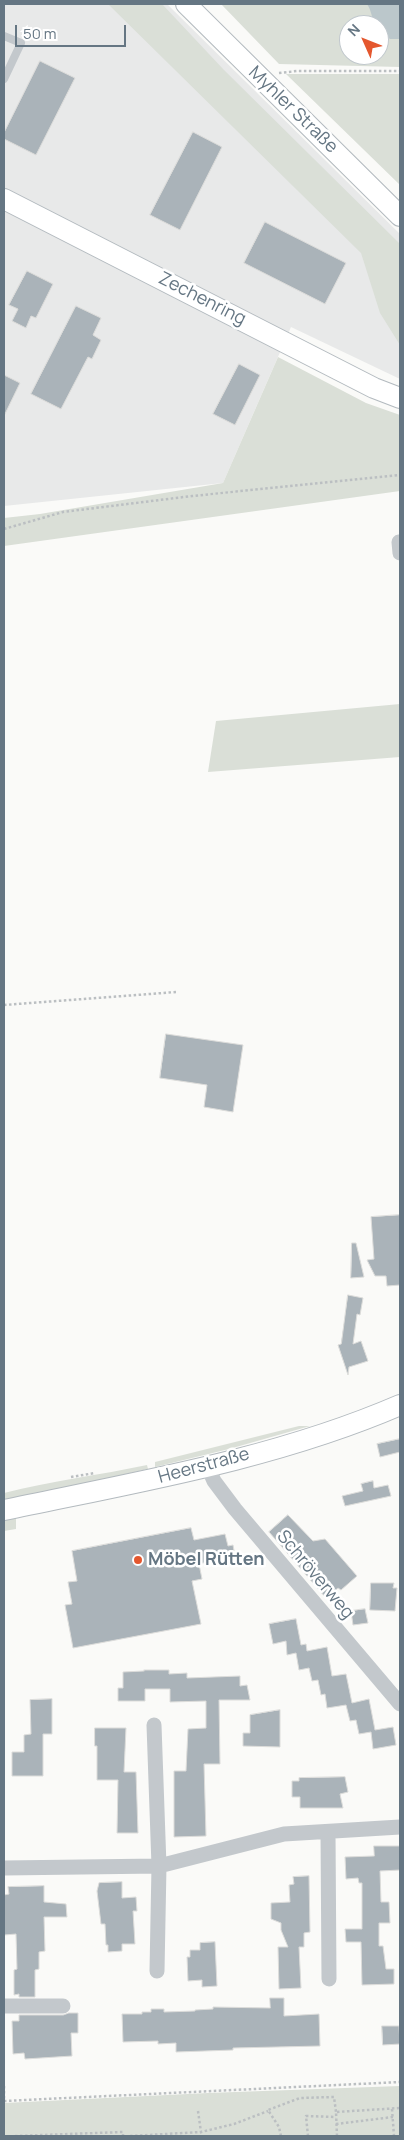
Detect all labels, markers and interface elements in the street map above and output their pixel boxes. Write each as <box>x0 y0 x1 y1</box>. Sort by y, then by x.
scale bar <box>18 15 129 47</box>
north arrow <box>339 15 389 65</box>
text: N <box>343 20 364 40</box>
text: 50 m <box>23 23 57 44</box>
street label: Myhler Straße <box>244 62 342 158</box>
street label: Zechenring <box>155 268 249 330</box>
street label: Heerstraße <box>156 1443 252 1489</box>
street label: Schröverweg <box>272 1526 358 1624</box>
place label: Möbel Rütten <box>148 1549 265 1571</box>
marker: Möbel Rütten <box>132 1554 144 1566</box>

